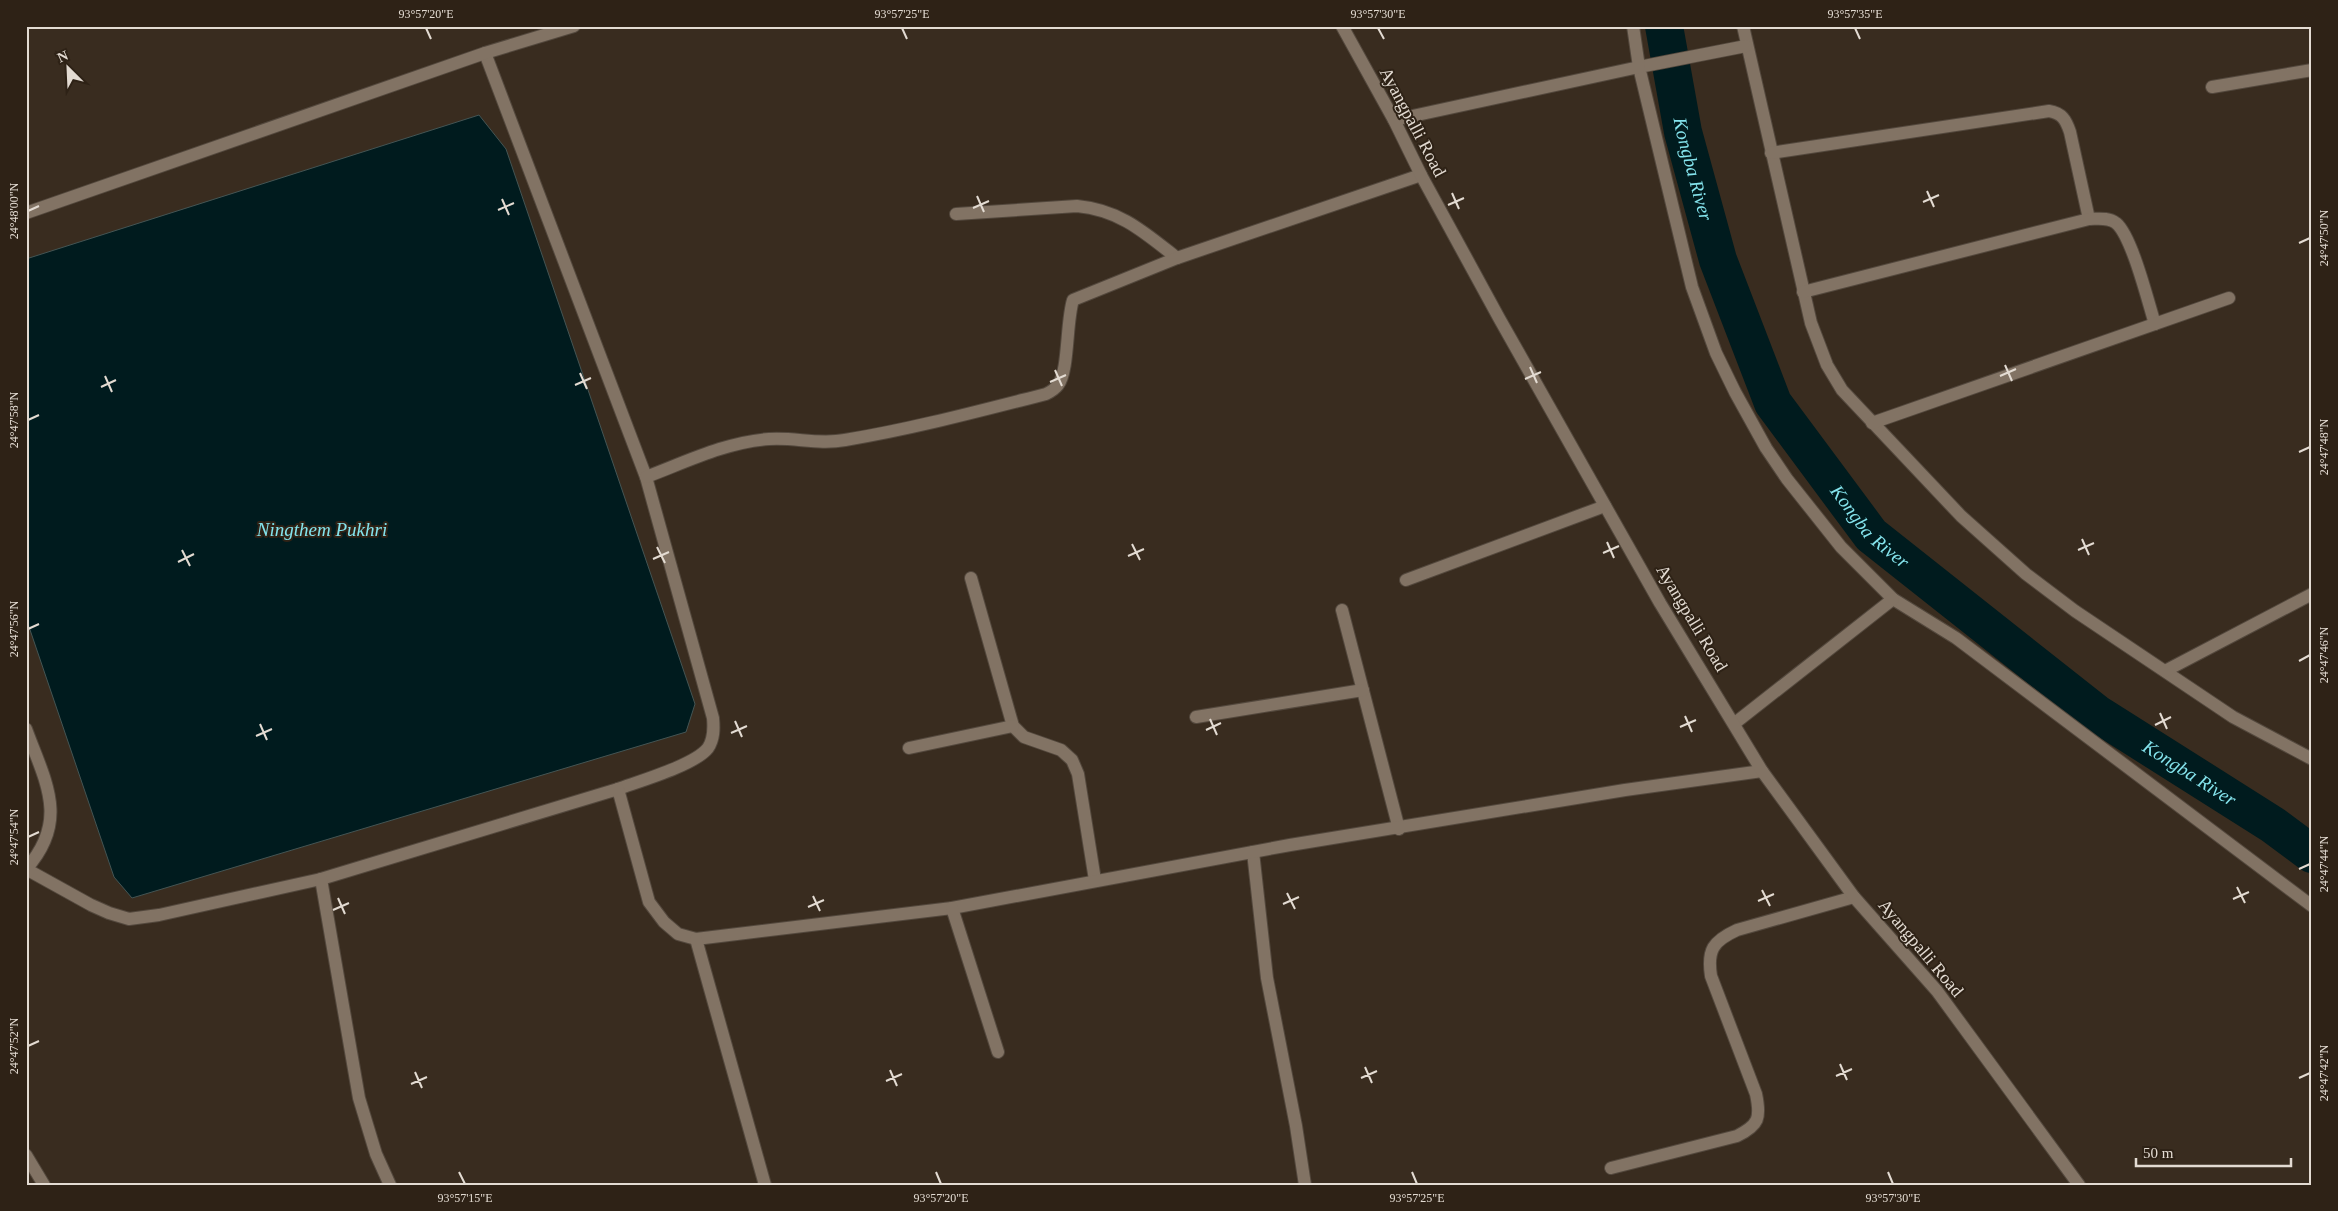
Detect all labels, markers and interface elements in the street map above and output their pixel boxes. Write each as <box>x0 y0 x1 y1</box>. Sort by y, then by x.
text: 93°57'20"E <box>398 7 454 21</box>
text: 93°57'25"E <box>874 7 930 21</box>
text: 93°57'30"E <box>1350 7 1406 21</box>
text: 93°57'35"E <box>1827 7 1883 21</box>
north arrow <box>42 42 92 92</box>
text: N <box>55 48 71 65</box>
street label: Ayangpalli Road <box>1376 64 1450 180</box>
water label: Kongba River <box>1670 115 1717 223</box>
text: 24°48'00"N <box>7 182 21 239</box>
text: 24°47'50"N <box>2317 209 2331 266</box>
text: 24°47'58"N <box>7 391 21 448</box>
text: 24°47'48"N <box>2317 418 2331 475</box>
water label: Kongba River <box>1826 480 1914 572</box>
water label: Ningthem Pukhri <box>256 519 387 540</box>
street label: Ayangpalli Road <box>1652 561 1732 675</box>
text: 24°47'56"N <box>7 600 21 657</box>
text: 24°47'46"N <box>2317 626 2331 683</box>
water label: Kongba River <box>2139 735 2241 810</box>
text: 24°47'54"N <box>7 808 21 865</box>
text: 24°47'44"N <box>2317 835 2331 892</box>
street label: Ayangpalli Road <box>1875 895 1967 1001</box>
text: 24°47'52"N <box>7 1017 21 1074</box>
text: 24°47'42"N <box>2317 1044 2331 1101</box>
scale bar <box>2136 1136 2290 1168</box>
text: 50 m <box>2143 1145 2174 1161</box>
text: 93°57'15"E <box>437 1191 493 1205</box>
text: 93°57'20"E <box>913 1191 969 1205</box>
text: 93°57'25"E <box>1389 1191 1445 1205</box>
text: 93°57'30"E <box>1865 1191 1921 1205</box>

